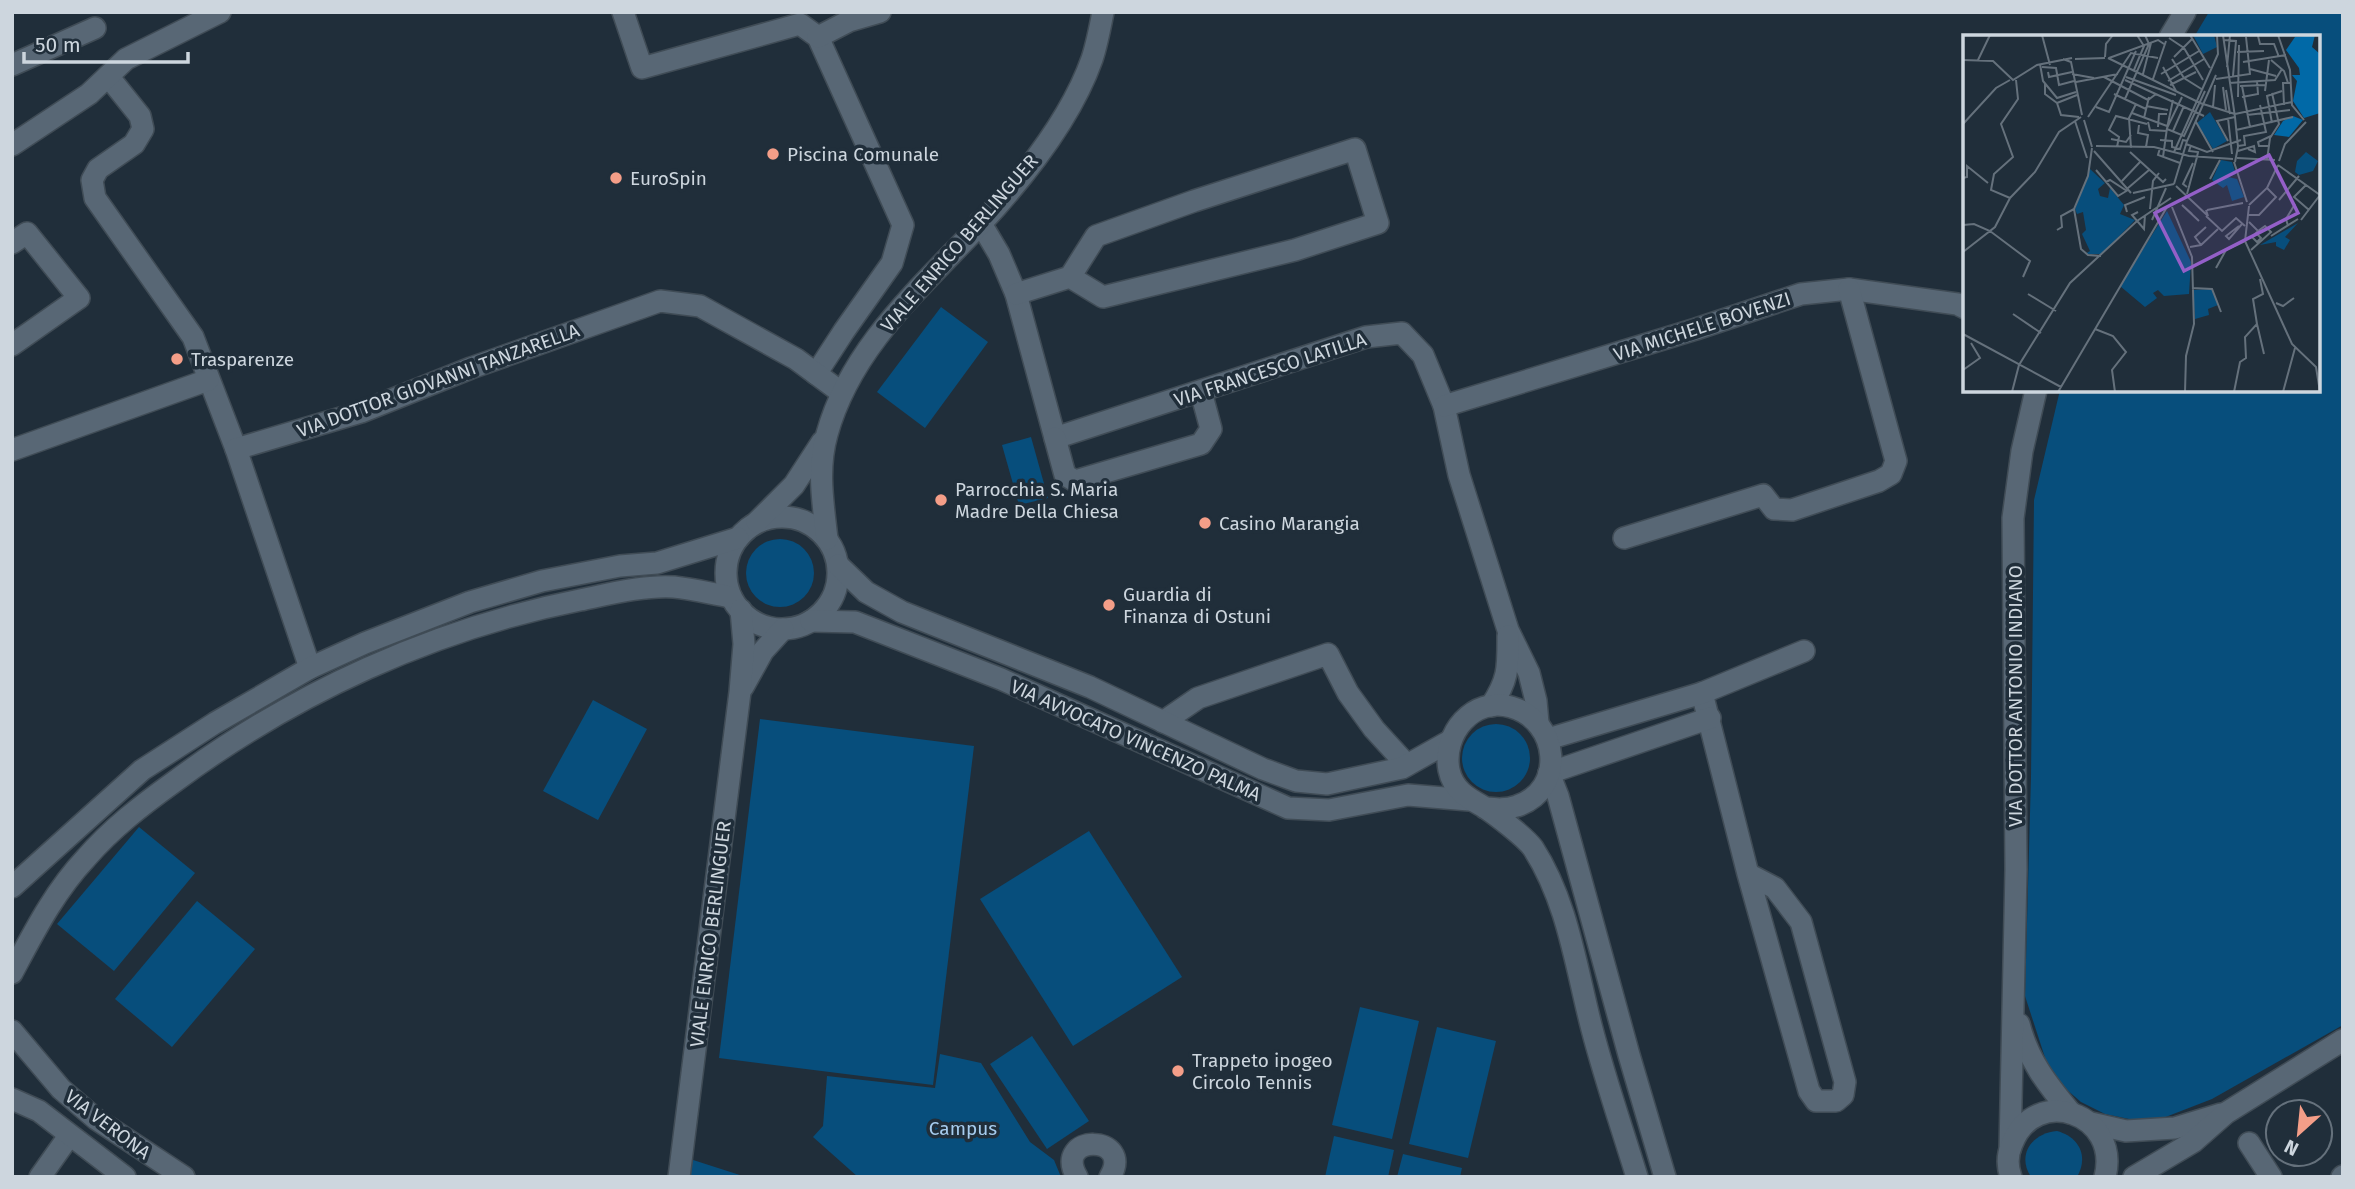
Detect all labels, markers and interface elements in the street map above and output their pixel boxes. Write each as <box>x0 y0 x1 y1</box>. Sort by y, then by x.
scale bar <box>24 21 189 65</box>
text: 50 m <box>35 32 81 58</box>
inset map <box>1963 35 2320 392</box>
place label: Piscina Comunale <box>787 143 939 166</box>
marker: Piscina Comunale <box>765 146 781 162</box>
street label: VIALE ENRICO BERLINGUER <box>876 149 1043 337</box>
place label: EuroSpin <box>630 167 707 190</box>
marker: EuroSpin <box>608 170 624 186</box>
street label: VIA MICHELE BOVENZI <box>1611 287 1794 366</box>
street label: VIA DOTTOR GIOVANNI TANZARELLA <box>294 319 583 442</box>
street label: VIA FRANCESCO LATILLA <box>1171 327 1369 411</box>
place label: Trasparenze <box>191 348 294 371</box>
marker: Trasparenze <box>169 351 185 367</box>
place label: Parrocchia S. Maria Madre Della Chiesa <box>955 478 1119 523</box>
marker: Parrocchia S. Maria Madre Della Chiesa <box>933 492 949 508</box>
place label: Casino Marangia <box>1219 512 1360 535</box>
marker: Casino Marangia <box>1197 515 1213 531</box>
street label: VIA DOTTOR ANTONIO INDIANO <box>2004 565 2027 827</box>
place label: Guardia di Finanza di Ostuni <box>1123 583 1271 628</box>
marker: Guardia di Finanza di Ostuni <box>1101 597 1117 613</box>
street label: VIA AVVOCATO VINCENZO PALMA <box>1007 675 1264 806</box>
street label: VIALE ENRICO BERLINGUER <box>685 819 736 1049</box>
place label: Trappeto ipogeo Circolo Tennis <box>1192 1049 1333 1094</box>
marker: Trappeto ipogeo Circolo Tennis <box>1170 1063 1186 1079</box>
street label: VIA VERONA <box>60 1085 155 1164</box>
north arrow <box>2264 1098 2334 1168</box>
park label: Campus <box>929 1117 997 1140</box>
text: N <box>2281 1135 2302 1161</box>

